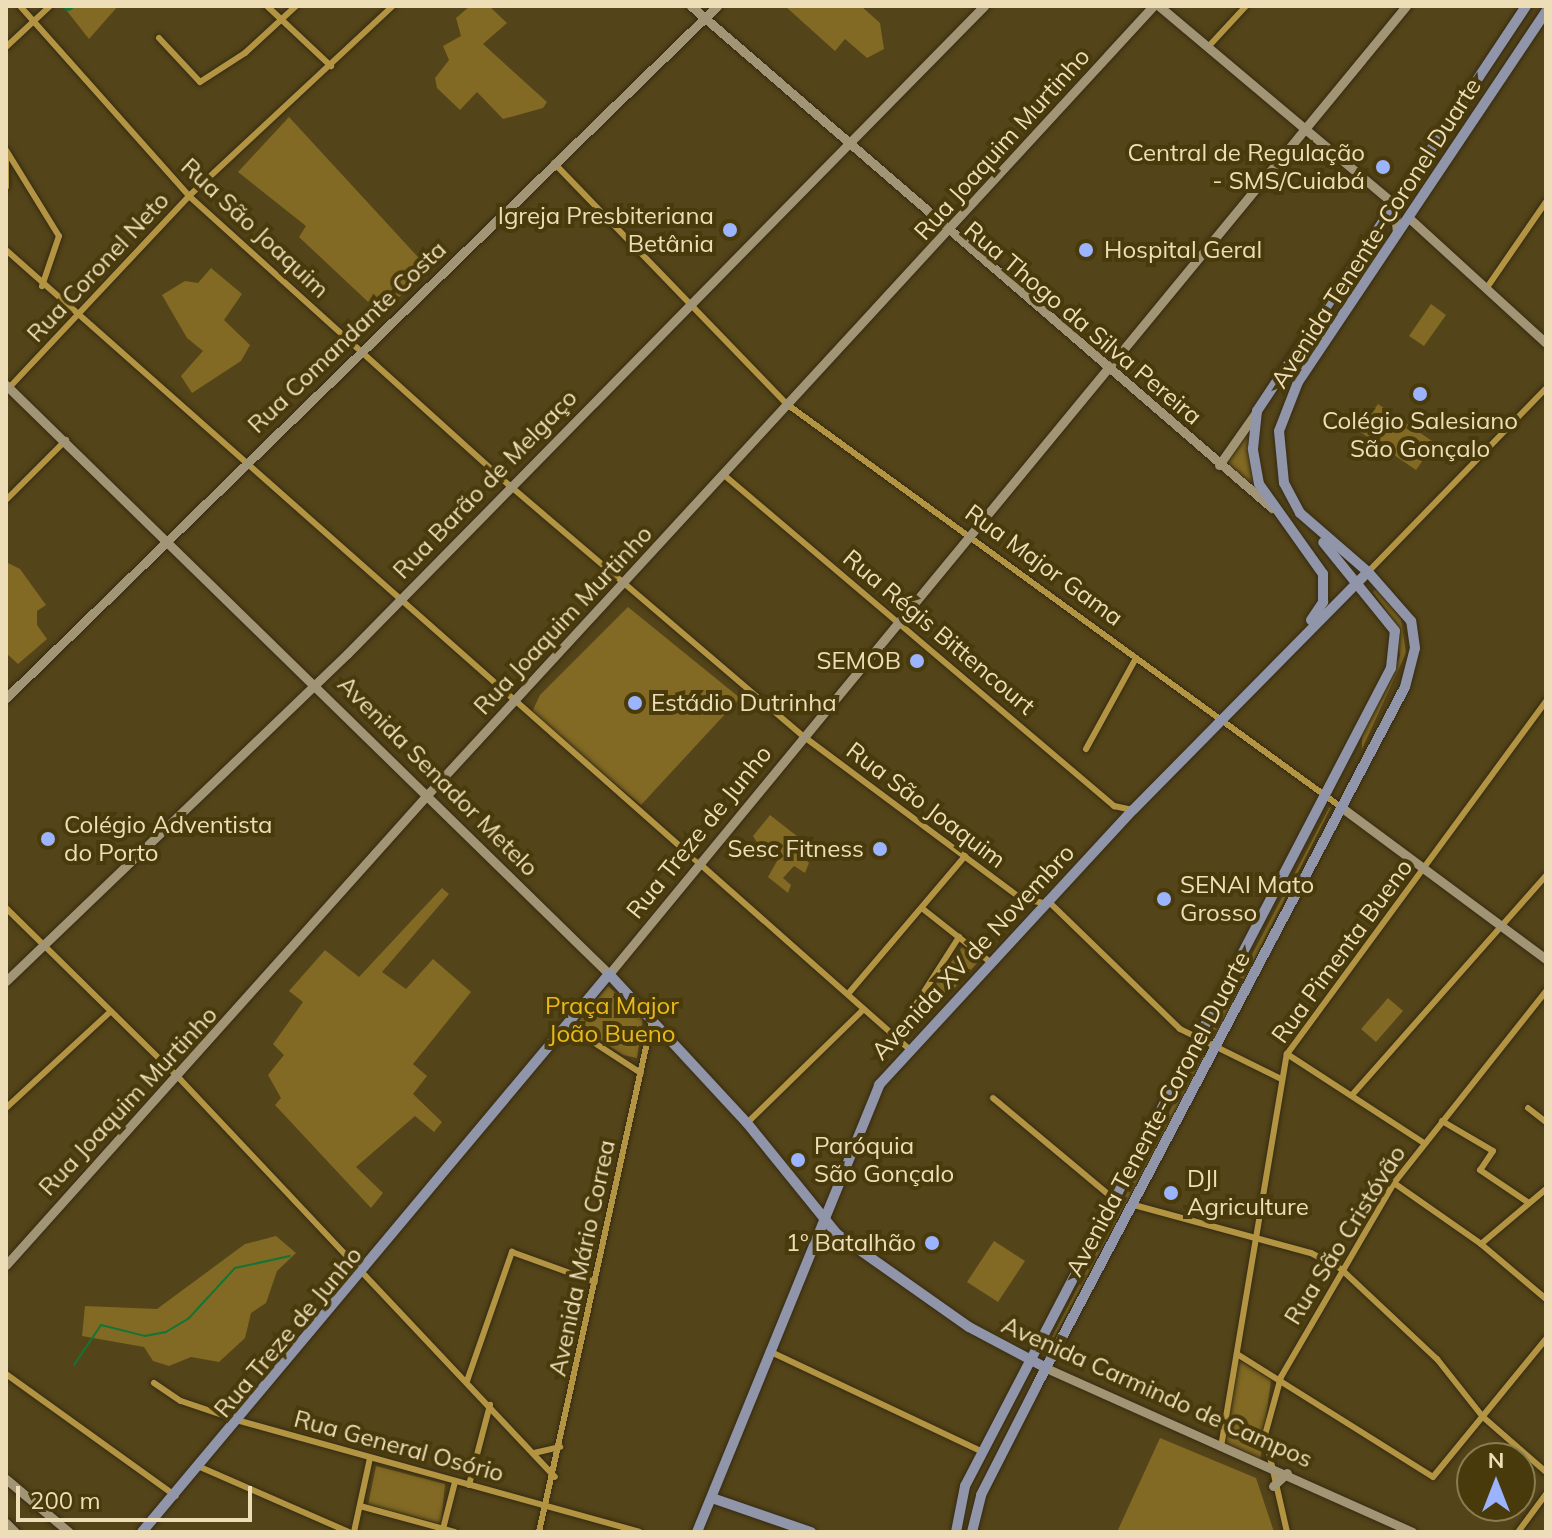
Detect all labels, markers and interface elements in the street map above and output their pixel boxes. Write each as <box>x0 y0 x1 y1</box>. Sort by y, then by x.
street label: Rua Joaquim Murtinho <box>908 42 1096 246</box>
street label: Avenida Tenente-Coronel Duarte <box>1265 73 1487 393</box>
place label: Central de Regulação - SMS/Cuiabá <box>1127 139 1365 195</box>
street label: Rua São Joaquim <box>175 152 335 304</box>
marker: Central de Regulação - SMS/Cuiabá <box>1372 156 1394 178</box>
street label: Rua Coronel Neto <box>21 186 175 348</box>
place label: Igreja Presbiteriana Betânia <box>498 202 714 258</box>
street label: Rua Thogo da Silva Pereira <box>958 215 1208 431</box>
marker: Igreja Presbiteriana Betânia <box>721 221 739 239</box>
street label: Rua Comandante Costa <box>242 235 452 439</box>
place label: Hospital Geral <box>1104 236 1262 264</box>
marker: Hospital Geral <box>1075 239 1097 261</box>
street label: Rua Barão de Melgaço <box>387 383 583 585</box>
marker: Colégio Salesiano São Gonçalo <box>1411 385 1429 403</box>
place label: Colégio Salesiano São Gonçalo <box>1322 407 1518 463</box>
street label: Rua Major Gama <box>960 498 1128 632</box>
street label: Rua Joaquim Murtinho <box>468 519 658 721</box>
street label: Rua Régis Bittencourt <box>837 543 1041 721</box>
place label: SEMOB <box>816 647 901 675</box>
marker: SEMOB <box>908 652 926 670</box>
street label: Avenida Senador Metelo <box>332 670 544 882</box>
place label: Estádio Dutrinha <box>651 689 837 717</box>
marker: Estádio Dutrinha <box>626 694 644 712</box>
street label: Rua São Joaquim <box>841 736 1011 874</box>
street label: Rua Treze de Junho <box>620 740 778 924</box>
place label: Colégio Adventista do Porto <box>64 811 273 867</box>
marker: Colégio Adventista do Porto <box>39 830 57 848</box>
place label: Sesc Fitness <box>727 835 864 863</box>
street label: Avenida XV de Novembro <box>866 838 1080 1066</box>
marker: Sesc Fitness <box>871 840 889 858</box>
street label: Rua Pimenta Bueno <box>1265 853 1419 1049</box>
place label: SENAI Mato Grosso <box>1180 871 1314 927</box>
marker: SENAI Mato Grosso <box>1155 890 1173 908</box>
street label: Avenida Tenente-Coronel Duarte <box>1060 947 1256 1281</box>
park label: Praça Major João Bueno <box>545 992 679 1048</box>
street label: Rua Joaquim Murtinho <box>33 1000 223 1202</box>
place label: Paróquia São Gonçalo <box>814 1132 954 1188</box>
street label: Avenida Mário Correa <box>543 1137 621 1379</box>
street label: Rua São Cristóvão <box>1278 1140 1412 1330</box>
marker: Paróquia São Gonçalo <box>789 1151 807 1169</box>
place label: DJI Agriculture <box>1187 1165 1309 1221</box>
marker: DJI Agriculture <box>1162 1184 1180 1202</box>
place label: 1º Batalhão <box>786 1229 916 1257</box>
marker: 1º Batalhão <box>923 1234 941 1252</box>
street label: Rua Treze de Junho <box>208 1241 368 1423</box>
street label: Avenida Carmindo de Campos <box>997 1310 1317 1474</box>
street label: Rua General Osório <box>291 1404 507 1488</box>
north arrow <box>1456 1442 1536 1522</box>
text: N <box>1488 1446 1504 1474</box>
scale bar <box>20 1470 256 1520</box>
text: 200 m <box>30 1485 101 1515</box>

